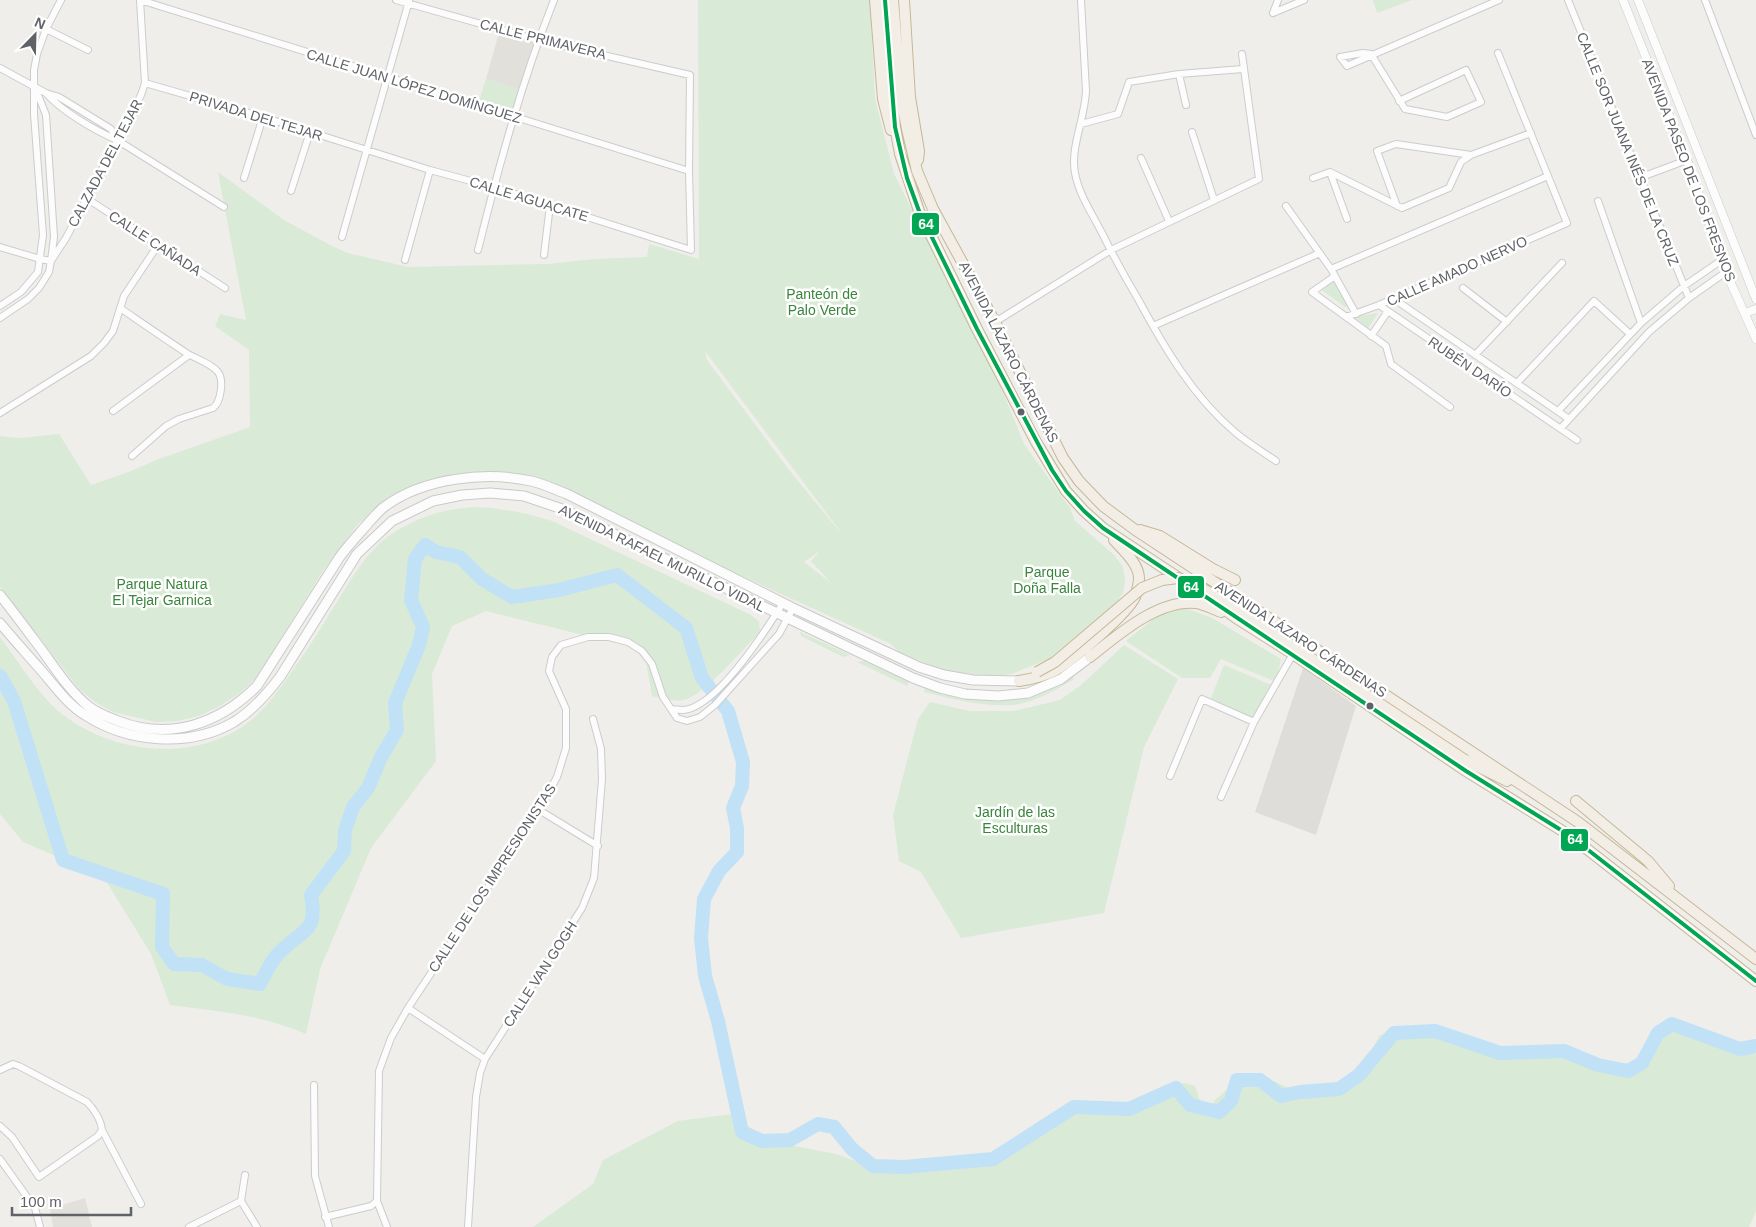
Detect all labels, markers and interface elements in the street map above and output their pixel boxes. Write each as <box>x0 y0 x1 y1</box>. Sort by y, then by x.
north arrow <box>10 10 60 60</box>
text: N <box>32 14 48 32</box>
street label: CALLE PRIMAVERA <box>478 16 608 63</box>
street label: CALLE SOR JUANA INÉS DE LA CRUZ <box>1574 30 1683 269</box>
street label: CALLE JUAN LÓPEZ DOMÍNGUEZ <box>305 46 524 127</box>
street label: AVENIDA PASEO DE LOS FRESNOS <box>1639 56 1739 284</box>
street label: PRIVADA DEL TEJAR <box>188 88 324 144</box>
street label: CALZADA DEL TEJAR <box>65 96 145 230</box>
street label: CALLE AGUACATE <box>468 173 590 225</box>
street label: CALLE CAÑADA <box>106 207 205 279</box>
line badge: 64 <box>911 212 940 236</box>
text: 64 <box>918 216 934 232</box>
street label: CALLE AMADO NERVO <box>1384 233 1530 309</box>
street label: AVENIDA LÁZARO CÁRDENAS <box>956 259 1062 445</box>
park label: Panteón de Palo Verde <box>786 286 858 318</box>
street label: RUBÉN DARÍO <box>1425 333 1515 401</box>
unlabelled marker <box>1016 407 1026 417</box>
street label: AVENIDA RAFAEL MURILLO VIDAL <box>556 501 768 615</box>
park label: Parque Doña Falla <box>1013 564 1081 596</box>
line badge: 64 <box>1177 575 1205 599</box>
park label: Parque Natura El Tejar Garnica <box>112 576 212 608</box>
street label: AVENIDA LÁZARO CÁRDENAS <box>1212 577 1390 701</box>
text: 64 <box>1183 579 1199 595</box>
unlabelled marker <box>1365 701 1375 711</box>
street label: CALLE DE LOS IMPRESIONISTAS <box>425 781 559 975</box>
park label: Jardín de las Esculturas <box>975 804 1055 836</box>
line badge: 64 <box>1560 828 1589 852</box>
text: 64 <box>1567 831 1583 847</box>
street label: CALLE VAN GOGH <box>500 918 580 1030</box>
scale bar <box>12 1184 131 1216</box>
text: 100 m <box>20 1193 62 1210</box>

